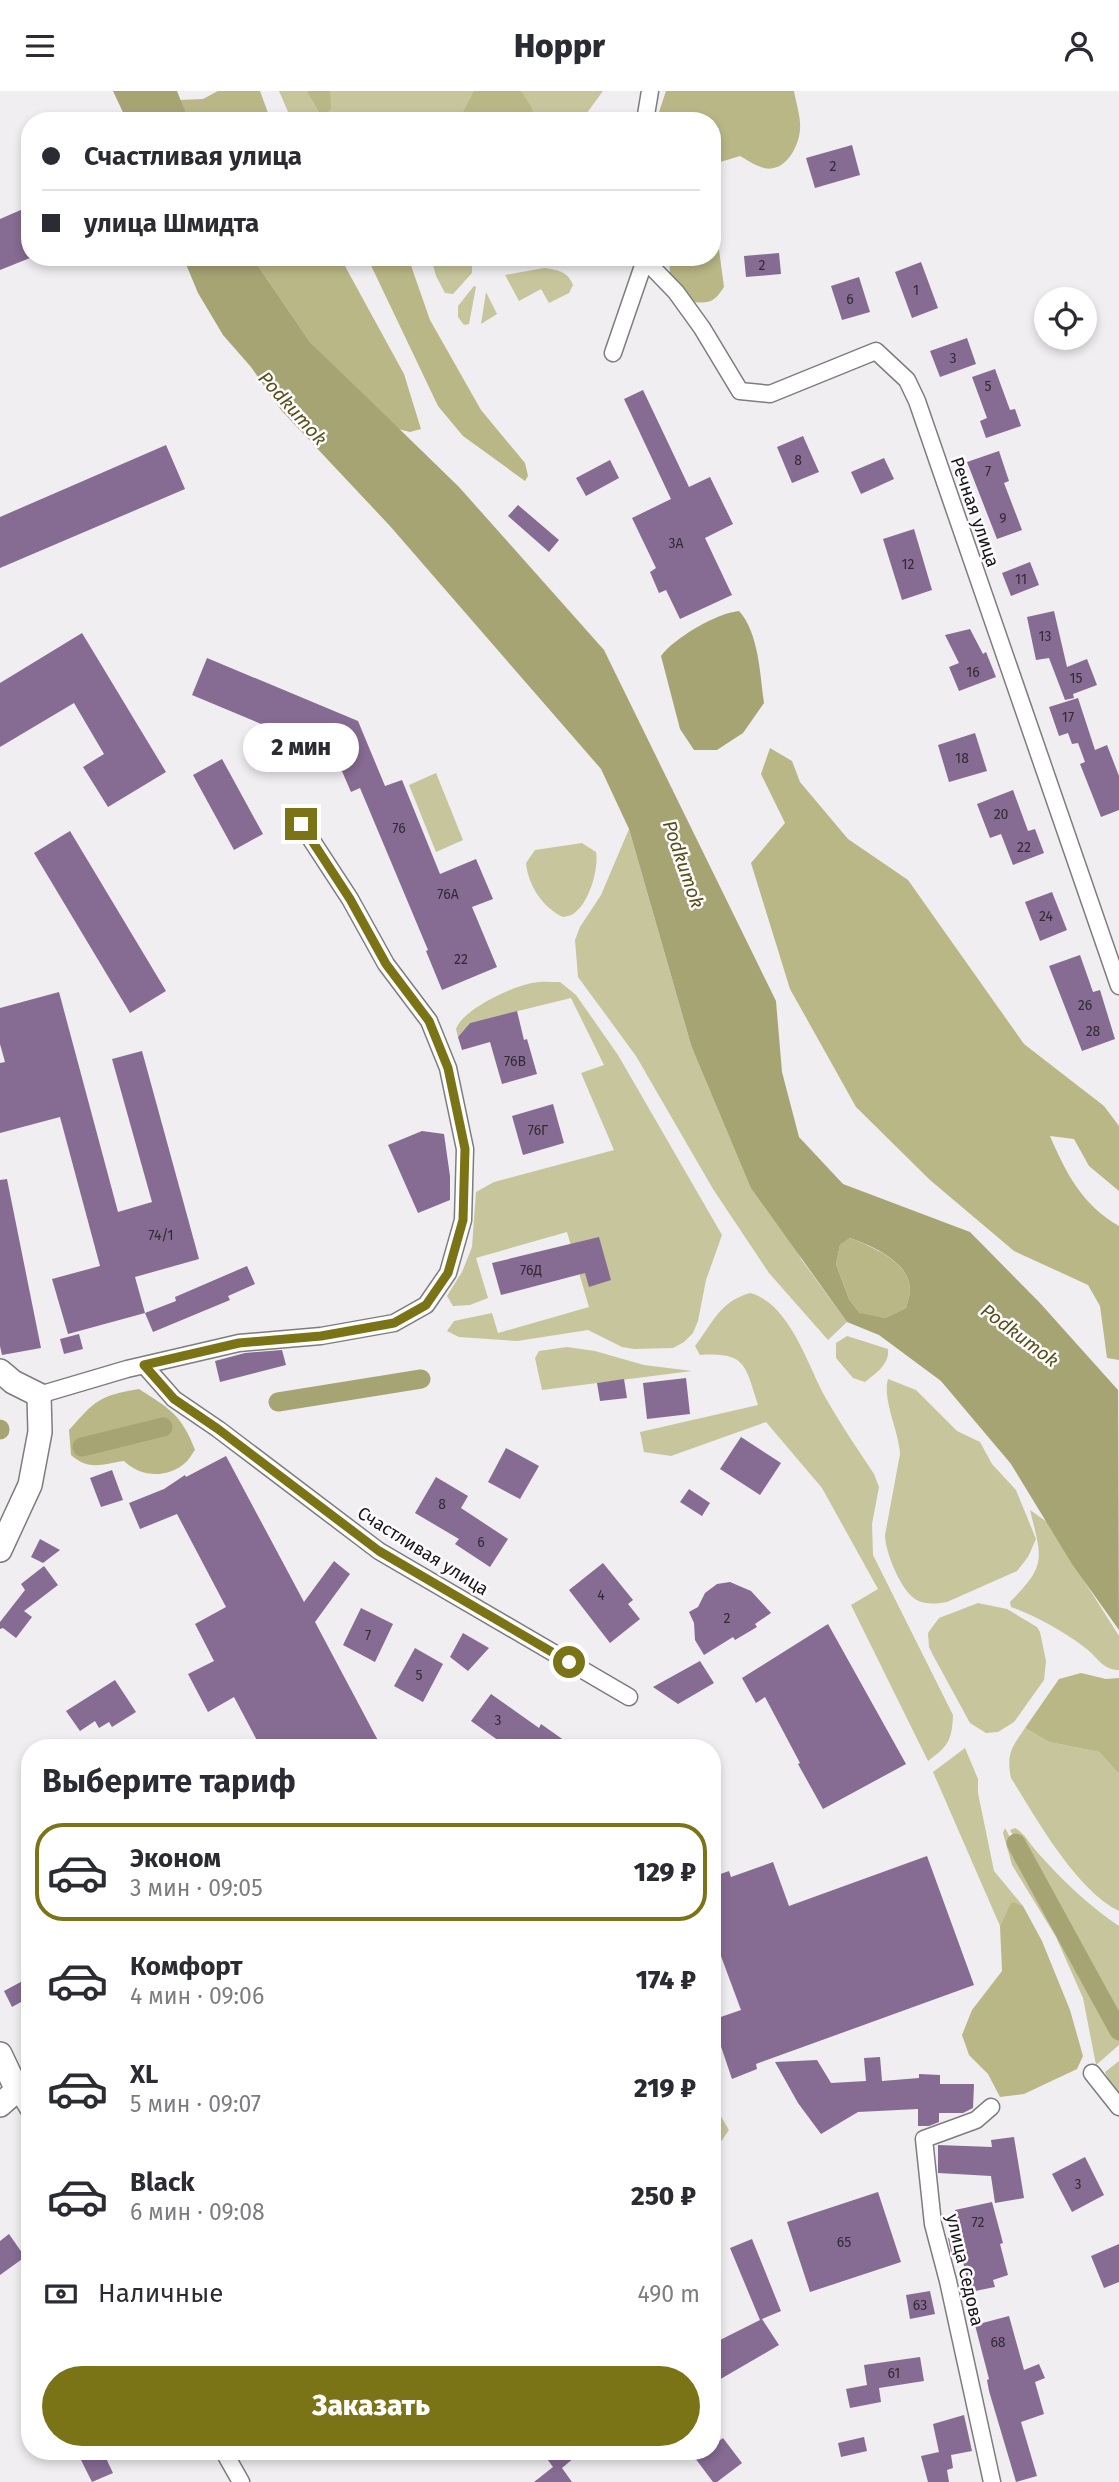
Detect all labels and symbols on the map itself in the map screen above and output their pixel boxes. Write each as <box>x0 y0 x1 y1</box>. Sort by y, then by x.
house number: 2 <box>830 158 837 175</box>
house number: 2 <box>759 257 766 274</box>
house number: 1 <box>913 282 919 299</box>
house number: 6 <box>846 291 854 308</box>
house number: 3 <box>950 350 957 367</box>
water label: Podkumok <box>254 367 332 450</box>
house number: 5 <box>984 378 992 395</box>
house number: 8 <box>794 452 802 469</box>
street label: Речная улица <box>946 454 1004 570</box>
house number: 7 <box>985 463 991 480</box>
house number: 9 <box>999 510 1007 527</box>
house number: 3А <box>668 535 684 552</box>
house number: 12 <box>902 556 915 573</box>
house number: 11 <box>1015 571 1027 588</box>
house number: 13 <box>1038 628 1052 645</box>
house number: 16 <box>966 664 980 681</box>
house number: 15 <box>1069 670 1083 687</box>
house number: 17 <box>1062 709 1074 726</box>
callout: 2 мин <box>243 723 359 771</box>
house number: 18 <box>955 750 969 767</box>
house number: 20 <box>994 806 1009 823</box>
route end <box>285 808 317 840</box>
water label: Podkumok <box>658 817 709 911</box>
house number: 76 <box>392 820 406 837</box>
house number: 22 <box>1017 839 1031 856</box>
house number: 76А <box>437 886 459 903</box>
house number: 24 <box>1039 908 1054 925</box>
house number: 22 <box>454 951 468 968</box>
house number: 26 <box>1078 997 1092 1014</box>
house number: 28 <box>1086 1023 1101 1040</box>
house number: 76В <box>504 1053 526 1070</box>
house number: 76Г <box>528 1122 548 1139</box>
house number: 74/1 <box>148 1227 174 1244</box>
house number: 76Д <box>520 1262 542 1279</box>
water label: Podkumok <box>976 1299 1063 1372</box>
house number: 8 <box>438 1496 446 1513</box>
street label: Счастливая улица <box>353 1502 493 1600</box>
house number: 6 <box>477 1534 485 1551</box>
house number: 4 <box>597 1587 605 1604</box>
house number: 2 <box>724 1610 731 1627</box>
house number: 7 <box>365 1627 371 1644</box>
route start <box>553 1646 585 1678</box>
house number: 5 <box>415 1667 423 1684</box>
house number: 3 <box>495 1712 502 1729</box>
house number: 3 <box>1075 2176 1082 2193</box>
street label: улица Седова <box>941 2212 989 2328</box>
house number: 72 <box>972 2214 985 2231</box>
house number: 65 <box>837 2234 851 2251</box>
house number: 63 <box>913 2297 927 2314</box>
house number: 68 <box>990 2334 1006 2351</box>
house number: 61 <box>888 2365 900 2382</box>

